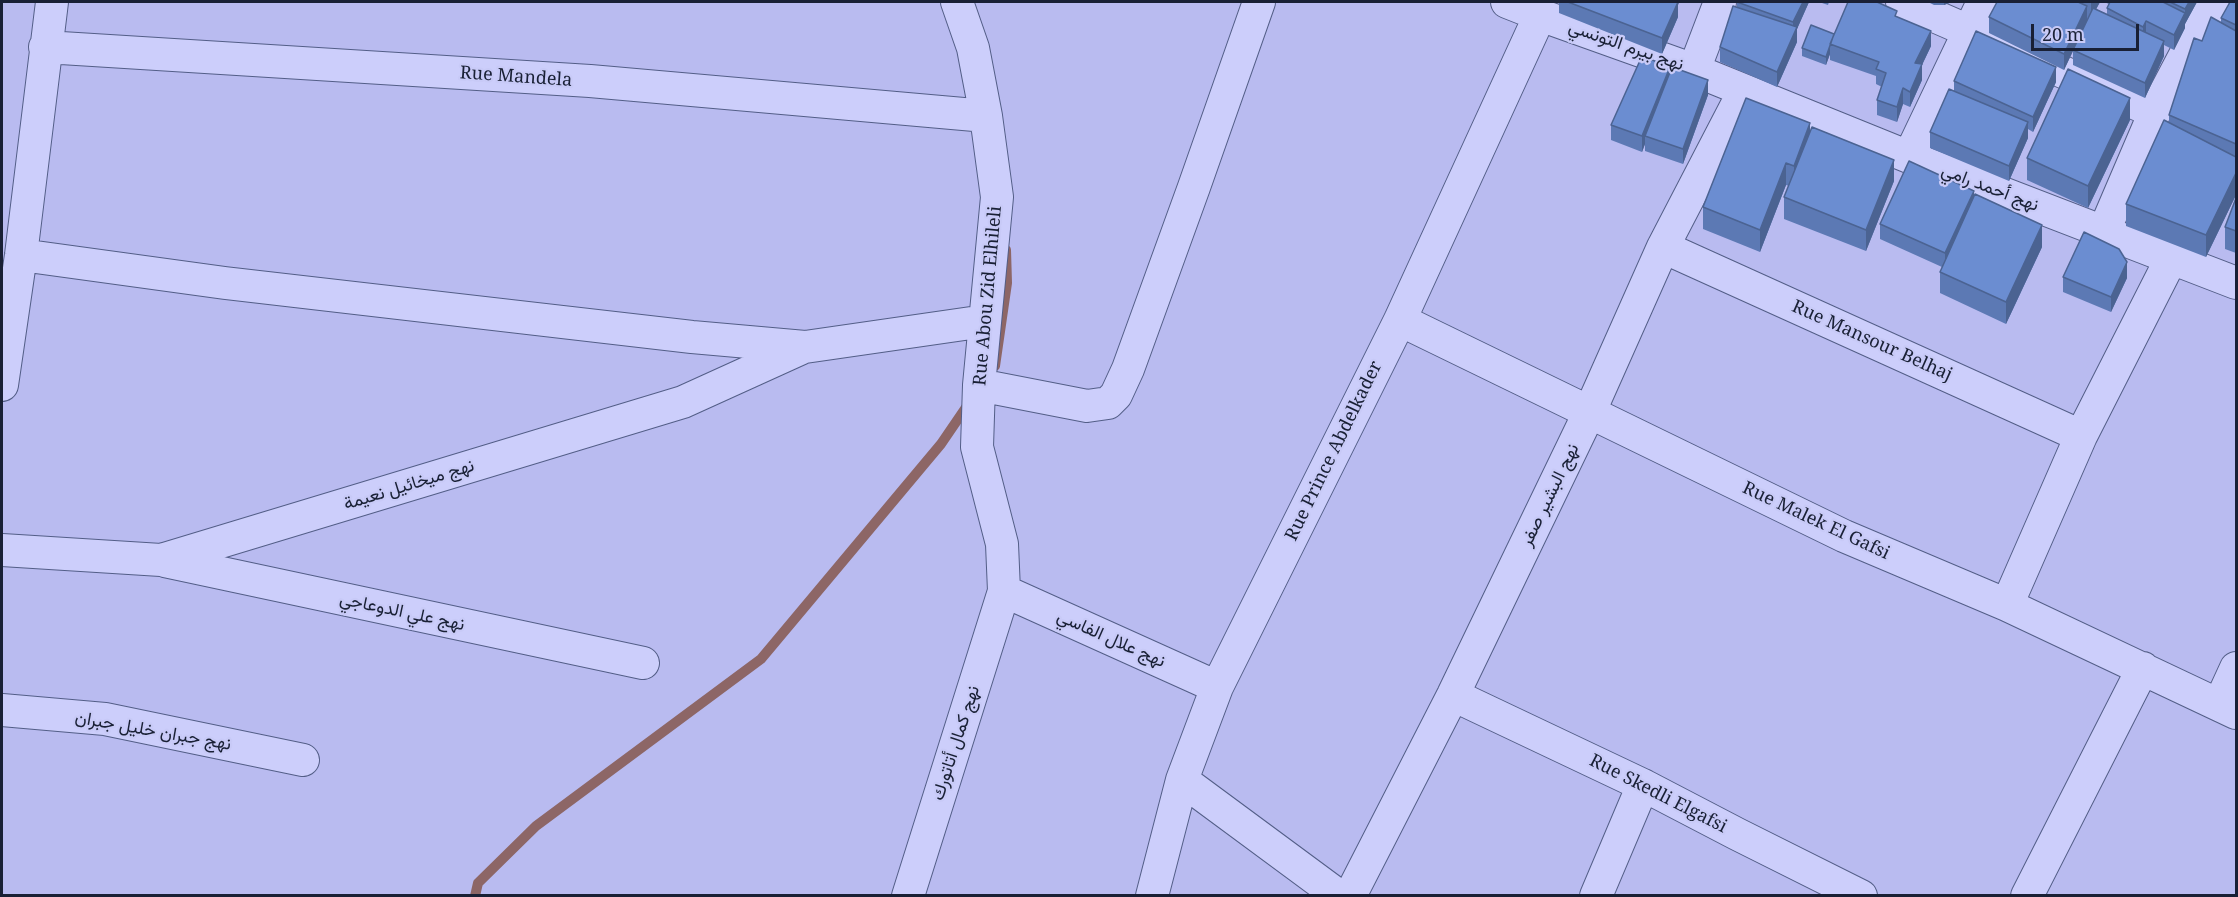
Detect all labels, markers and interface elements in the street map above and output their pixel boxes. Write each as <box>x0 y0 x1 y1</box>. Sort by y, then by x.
scale bar <box>2034 12 2142 50</box>
street label: نهج بيرم التونسي <box>1566 16 1686 76</box>
text: 20 m <box>2042 22 2084 46</box>
street label: Rue Mandela <box>459 62 573 92</box>
street label: نهج أحمد رامي <box>1938 160 2042 216</box>
street label: Rue Abou Zid Elhileli <box>969 205 1007 387</box>
street label: Rue Mansour Belhaj <box>1788 296 1956 386</box>
street label: Rue Prince Abdelkader <box>1281 358 1387 544</box>
street label: نهج البشير صفر <box>1516 440 1584 550</box>
street label: نهج ميخائيل نعيمة <box>341 455 477 515</box>
street label: Rue Malek El Gafsi <box>1739 477 1893 565</box>
street label: نهج علي الدوعاجي <box>337 588 467 636</box>
street label: نهج علال الفاسي <box>1053 605 1169 673</box>
street label: نهج كمال أتاتورك <box>927 683 985 803</box>
street label: نهج جبران خليل جبران <box>73 707 233 755</box>
street label: Rue Skedli Elgafsi <box>1586 750 1730 838</box>

